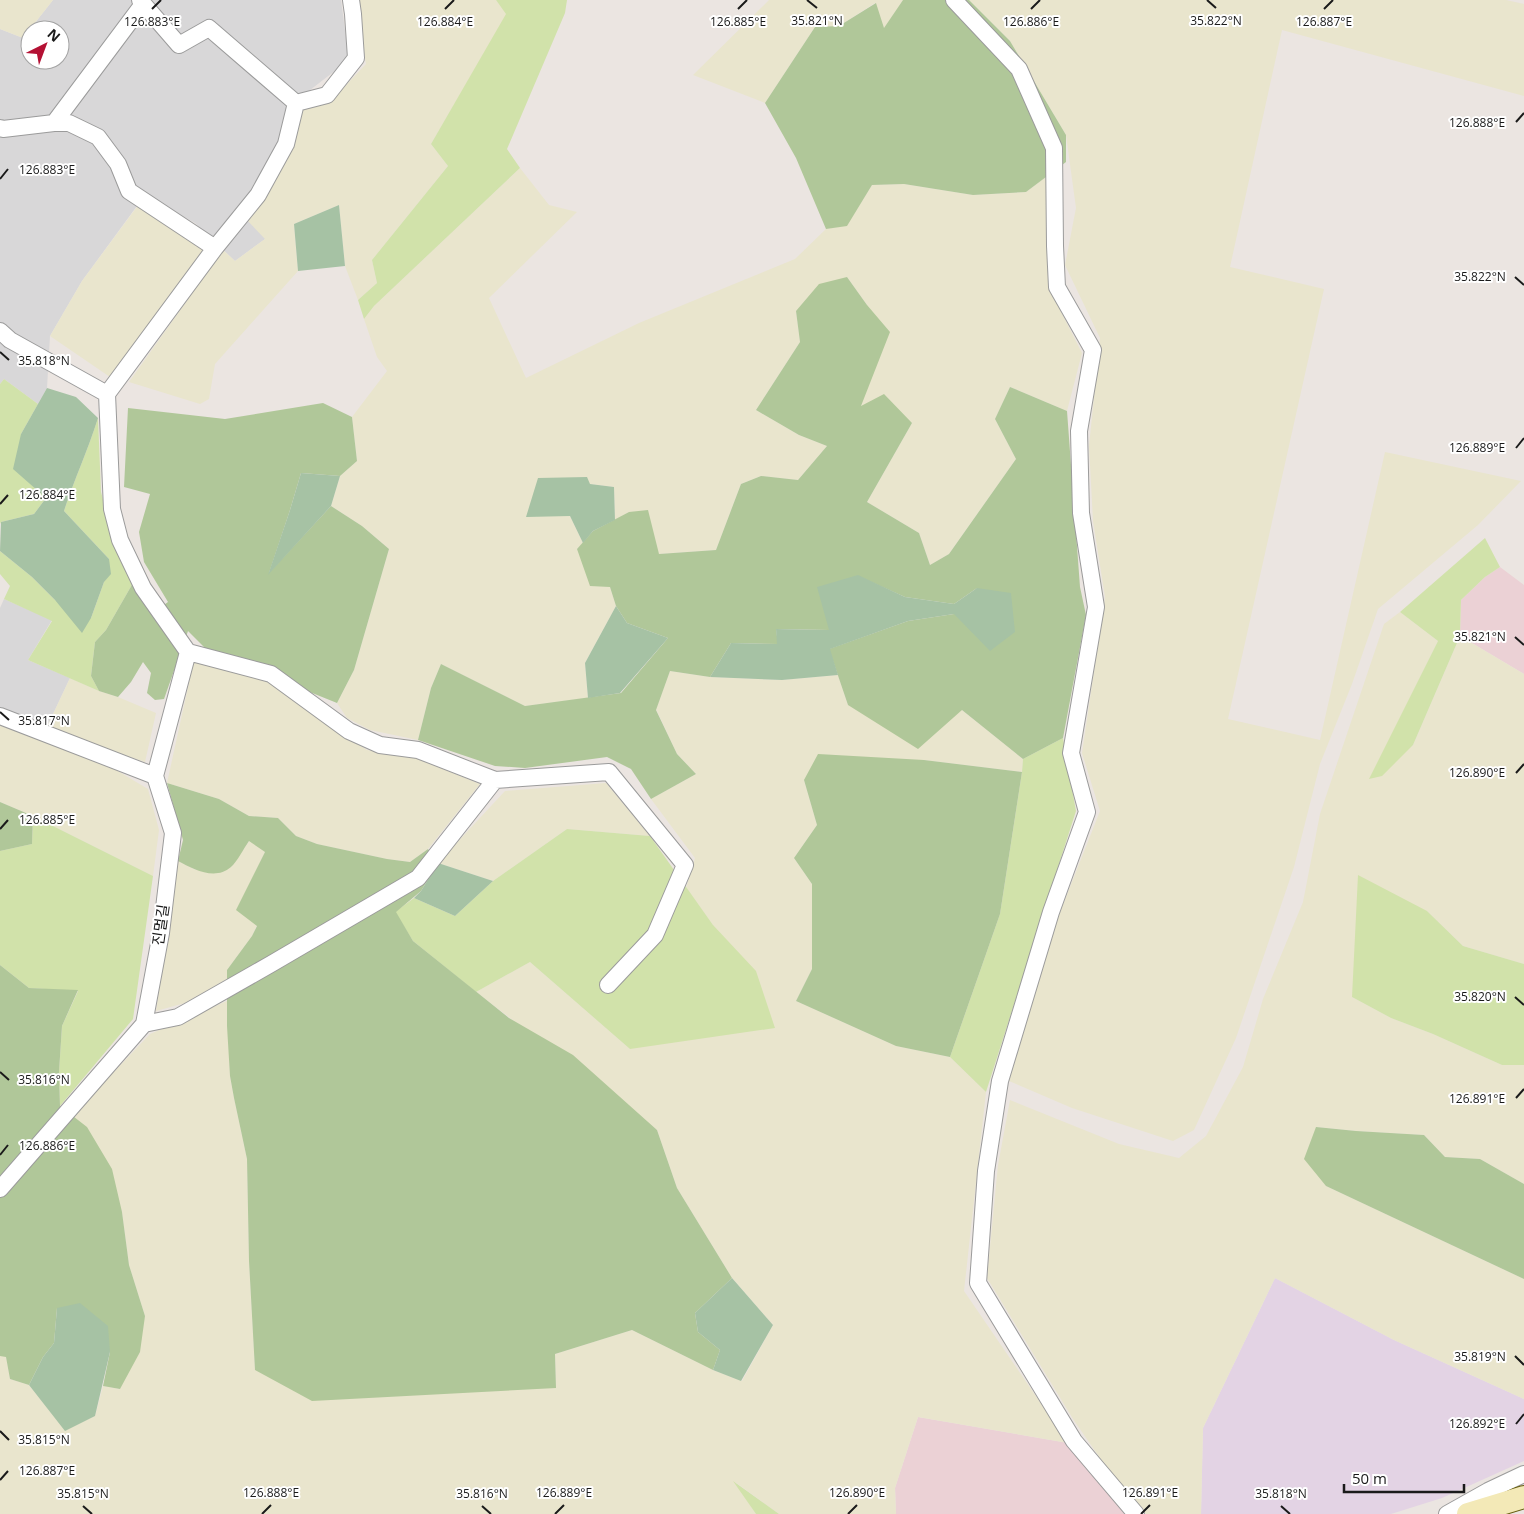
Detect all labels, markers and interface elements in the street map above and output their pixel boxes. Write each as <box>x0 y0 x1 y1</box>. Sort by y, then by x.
text: 35.821°N <box>791 12 843 29</box>
text: 35.822°N <box>1190 12 1242 29</box>
text: 126.883°E <box>124 13 180 30</box>
text: 126.884°E <box>417 13 473 30</box>
text: 126.885°E <box>710 13 766 30</box>
text: 126.886°E <box>1003 13 1059 30</box>
text: 126.887°E <box>1296 13 1352 30</box>
north arrow <box>20 20 70 70</box>
text: N <box>43 24 65 46</box>
text: 126.888°E <box>1449 114 1505 131</box>
text: 126.883°E <box>19 161 75 178</box>
text: 35.822°N <box>1454 268 1506 285</box>
text: 35.818°N <box>18 352 70 369</box>
text: 126.889°E <box>1449 439 1505 456</box>
text: 126.884°E <box>19 486 75 503</box>
text: 35.821°N <box>1454 628 1506 645</box>
text: 35.817°N <box>18 712 70 729</box>
text: 126.890°E <box>1449 764 1505 781</box>
text: 126.885°E <box>19 811 75 828</box>
street label: 진멀길 <box>147 903 173 947</box>
text: 35.820°N <box>1454 988 1506 1005</box>
text: 35.816°N <box>18 1071 70 1088</box>
text: 126.891°E <box>1449 1090 1505 1107</box>
text: 126.886°E <box>19 1137 75 1154</box>
text: 35.819°N <box>1454 1348 1506 1365</box>
text: 126.892°E <box>1449 1415 1505 1432</box>
text: 35.815°N <box>18 1431 70 1448</box>
text: 126.887°E <box>19 1462 75 1479</box>
scale bar <box>1344 1462 1464 1494</box>
text: 50 m <box>1352 1468 1387 1488</box>
text: 126.888°E <box>243 1484 299 1501</box>
text: 126.889°E <box>536 1484 592 1501</box>
text: 126.890°E <box>829 1484 885 1501</box>
text: 126.891°E <box>1122 1484 1178 1501</box>
text: 35.815°N <box>57 1485 109 1502</box>
text: 35.816°N <box>456 1485 508 1502</box>
text: 35.818°N <box>1255 1485 1307 1502</box>

